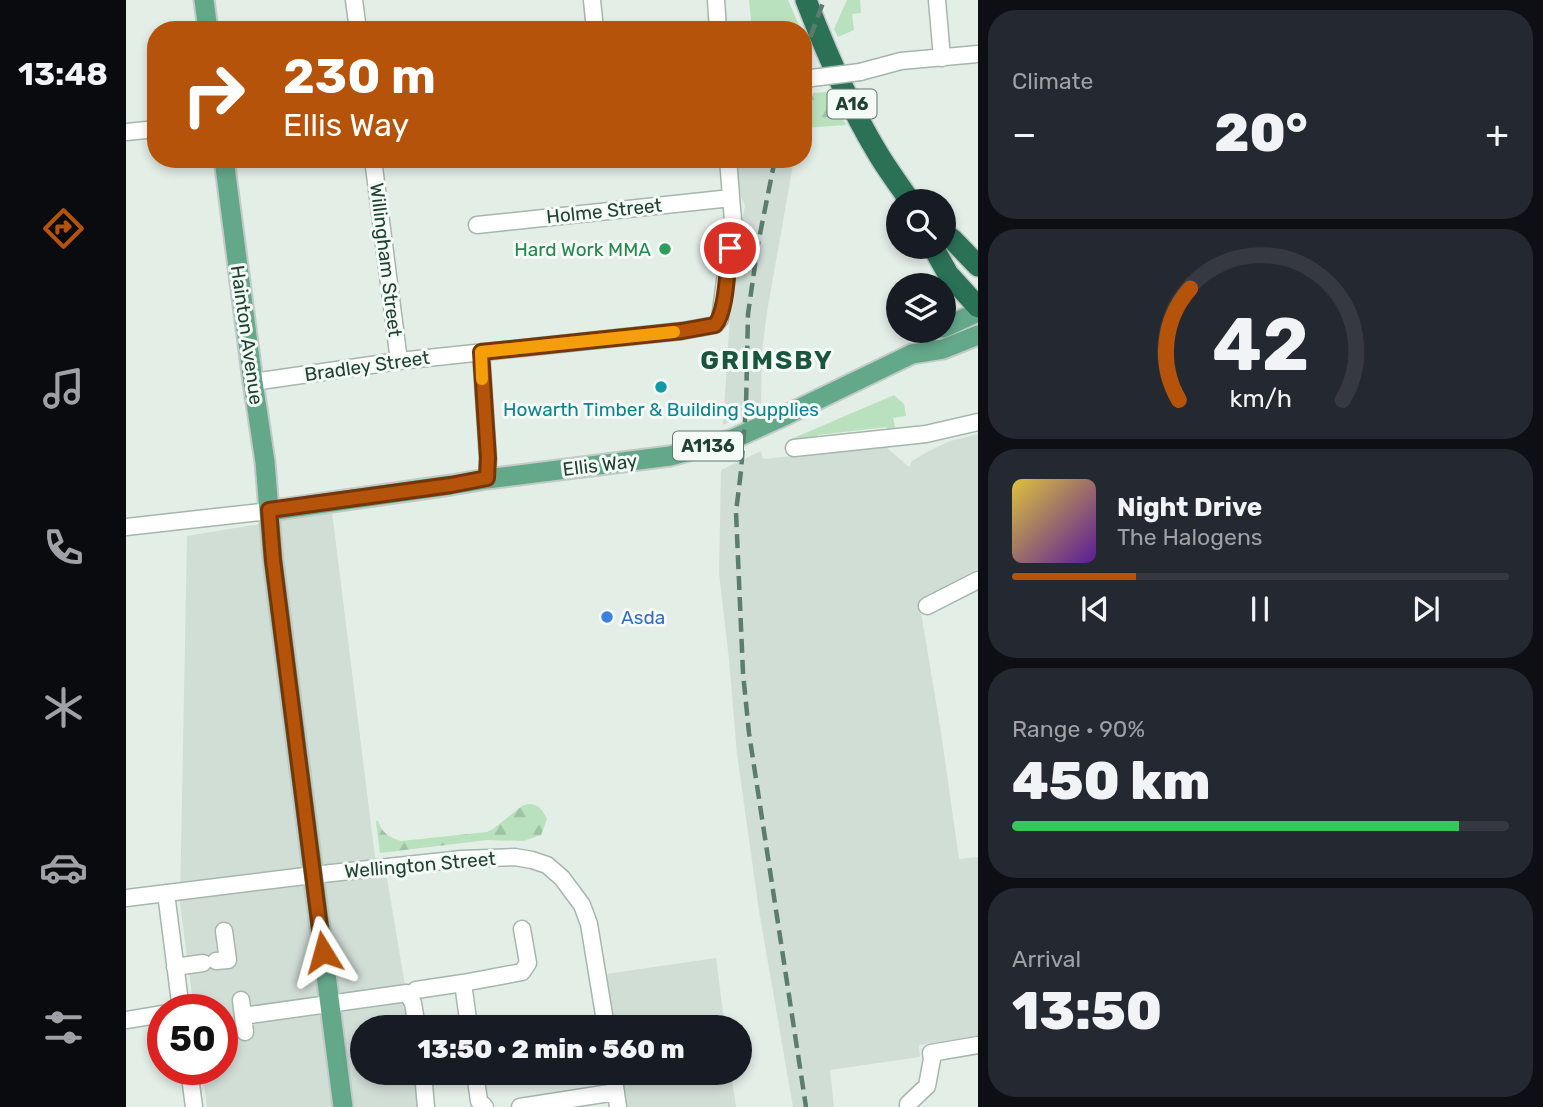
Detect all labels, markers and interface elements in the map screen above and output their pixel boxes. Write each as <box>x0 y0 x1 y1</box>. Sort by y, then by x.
text: 230 m <box>283 47 436 105</box>
icon: right <box>168 49 259 140</box>
text: 13:48 <box>18 55 108 93</box>
text: Climate <box>1012 67 1093 95</box>
road number: A16 <box>828 90 876 119</box>
text: 20° <box>1214 102 1308 164</box>
text: Ellis Way <box>283 106 409 144</box>
text: − <box>1012 111 1037 157</box>
text: + <box>1485 111 1509 157</box>
street label: Willingham Street <box>365 182 407 339</box>
map controls <box>886 189 956 343</box>
button: search <box>886 189 956 259</box>
street label: Holme Street <box>545 193 664 229</box>
icon: directions <box>39 204 88 253</box>
pin <box>700 218 760 278</box>
icon: arrive <box>711 229 749 267</box>
place label: Hard Work MMA <box>514 238 651 261</box>
marker: Hard Work MMA <box>657 241 673 257</box>
street label: Hainton Avenue <box>226 264 268 406</box>
button: layers <box>886 273 956 343</box>
text: 42 <box>1212 303 1309 389</box>
district label: GRIMSBY <box>700 345 834 376</box>
street label: Bradley Street <box>303 346 432 386</box>
icon: music <box>39 364 88 413</box>
marker: Howarth Timber & Building Supplies <box>653 379 669 395</box>
text: km/h <box>1229 384 1292 413</box>
place label: Howarth Timber & Building Supplies <box>503 398 819 421</box>
road number: A1136 <box>673 432 743 461</box>
street label: Ellis Way <box>561 449 639 481</box>
text: Night Drive <box>1117 492 1262 523</box>
icon: phone <box>39 523 88 572</box>
text: The Halogens <box>1117 523 1263 551</box>
icon: previous <box>1076 590 1114 628</box>
icon: pause <box>1241 590 1279 628</box>
icon: next <box>1407 590 1445 628</box>
place label: Asda <box>621 606 665 629</box>
marker: Asda <box>599 609 615 625</box>
icon: climate <box>39 683 88 732</box>
text: Range · 90% <box>1012 715 1145 743</box>
text: 450 km <box>1012 750 1210 812</box>
icon: car <box>39 843 88 892</box>
street label: Wellington Street <box>343 847 497 883</box>
position arrow <box>286 915 360 989</box>
text: Arrival <box>1012 945 1081 973</box>
text: 13:50 <box>1012 980 1162 1042</box>
speed limit sign: 50 <box>147 994 238 1085</box>
icon: filters <box>39 1003 88 1052</box>
text: 13:50 · 2 min · 560 m <box>417 1034 685 1065</box>

